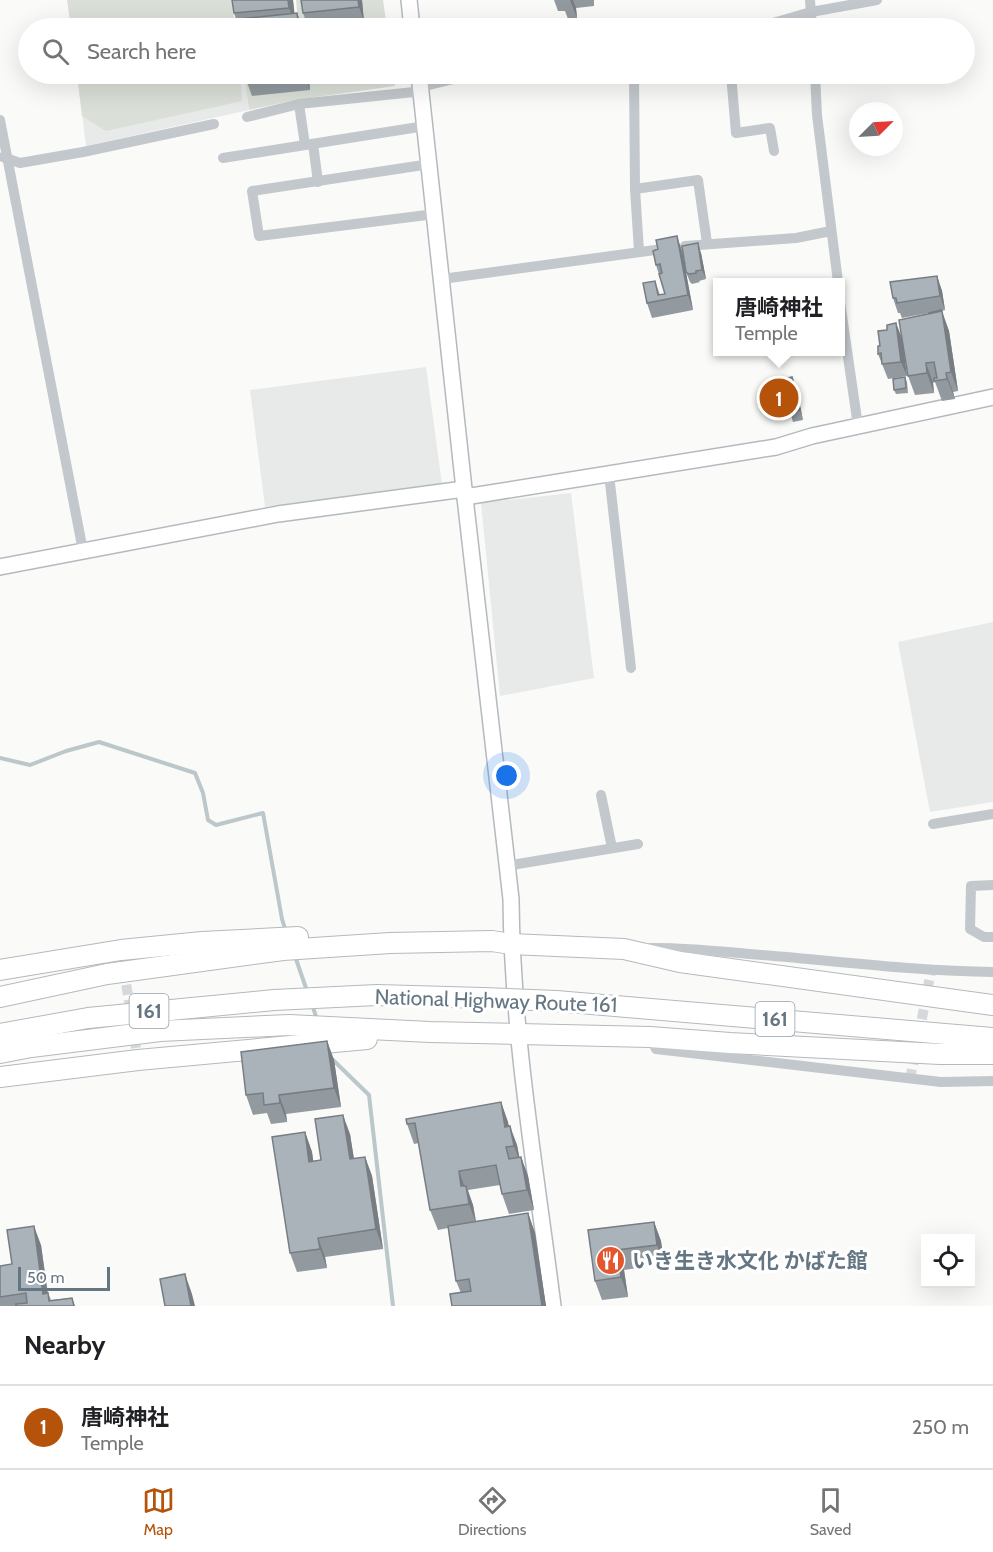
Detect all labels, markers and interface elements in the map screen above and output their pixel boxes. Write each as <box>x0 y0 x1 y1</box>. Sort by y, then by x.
search box <box>18 18 975 84</box>
icon: search <box>39 35 72 68</box>
text: Search here <box>87 38 196 65</box>
north arrow <box>849 102 903 156</box>
popup <box>713 278 845 356</box>
text: 唐崎神社 <box>735 294 823 321</box>
text: Temple <box>735 321 798 345</box>
pin: 1 <box>760 376 798 420</box>
your location <box>492 761 521 790</box>
street label: National Highway Route 161 <box>374 984 618 1017</box>
road number: 161 <box>130 994 168 1028</box>
road number: 161 <box>756 1002 794 1036</box>
map controls <box>921 1234 975 1288</box>
button: locate <box>921 1234 975 1288</box>
restaurant icon: いき生き水文化 かばた館 <box>595 1245 627 1277</box>
place label: いき生き水文化 かばた館 <box>632 1248 868 1273</box>
scale bar <box>18 1264 110 1292</box>
text: 50 m <box>27 1268 64 1287</box>
text: Nearby <box>24 1329 105 1361</box>
text: 唐崎神社 <box>81 1404 169 1431</box>
text: 1 <box>40 1415 47 1439</box>
text: 250 m <box>912 1415 969 1439</box>
text: Temple <box>81 1431 144 1455</box>
tab: Map <box>142 1484 175 1539</box>
tab: Directions <box>458 1484 526 1539</box>
tab: Saved <box>810 1484 851 1539</box>

